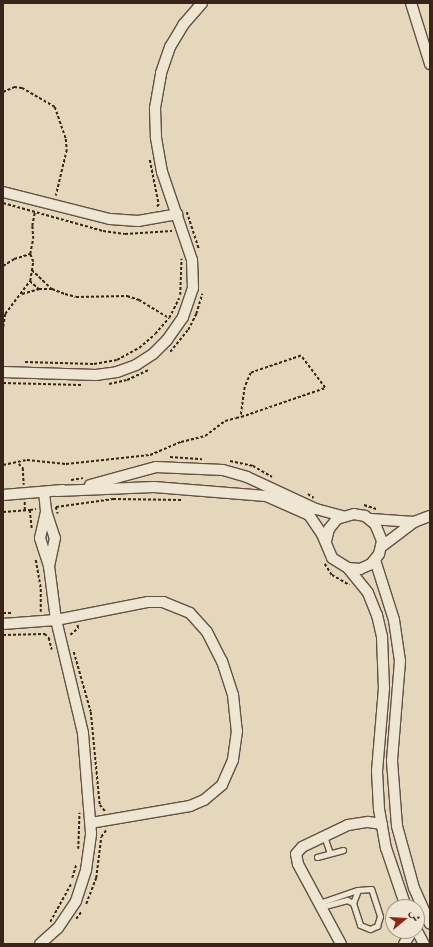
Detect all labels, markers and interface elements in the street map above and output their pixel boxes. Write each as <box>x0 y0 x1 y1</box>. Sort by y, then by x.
north arrow <box>385 899 425 939</box>
text: ش <box>407 908 424 923</box>

